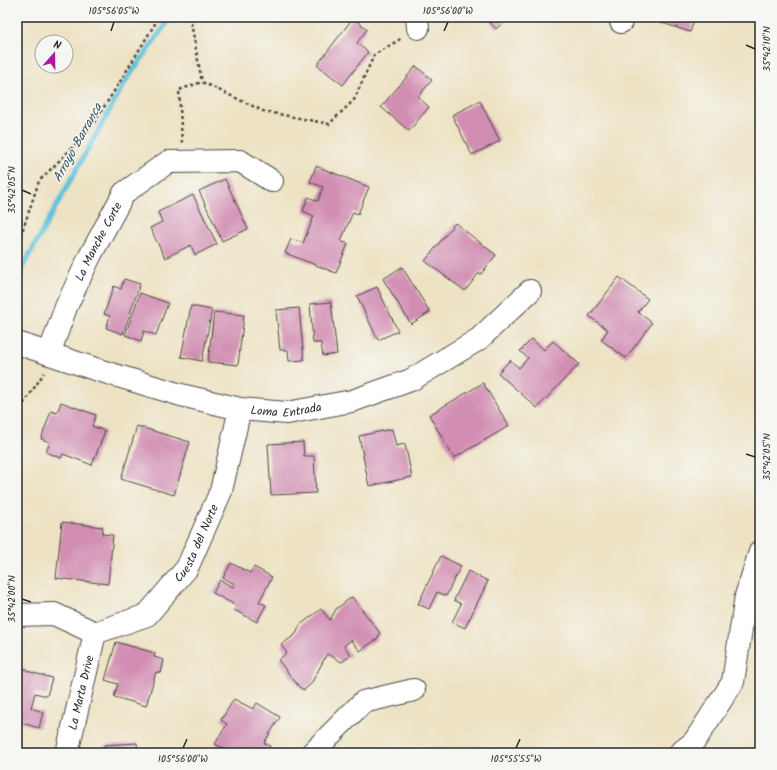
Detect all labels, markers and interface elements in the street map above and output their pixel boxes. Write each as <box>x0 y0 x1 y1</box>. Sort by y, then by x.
text: 105°56'05"W <box>89 3 140 19</box>
text: 105°56'00"W <box>423 3 473 19</box>
text: 35°42'10"N <box>759 26 775 72</box>
north arrow <box>34 34 74 74</box>
text: N <box>51 36 63 55</box>
water label: Arroyo Barranca <box>48 99 109 186</box>
text: 35°42'05"N <box>4 166 20 214</box>
street label: La Manche Corte <box>70 198 127 284</box>
street label: Loma Entrada <box>250 397 323 423</box>
text: 35°42'05"N <box>759 433 775 481</box>
street label: Cuesta del Norte <box>169 501 224 587</box>
text: 35°42'00"N <box>4 575 20 623</box>
street label: La Marta Drive <box>63 653 99 732</box>
text: 105°56'00"W <box>158 751 208 767</box>
text: 105°55'55"W <box>491 751 542 767</box>

